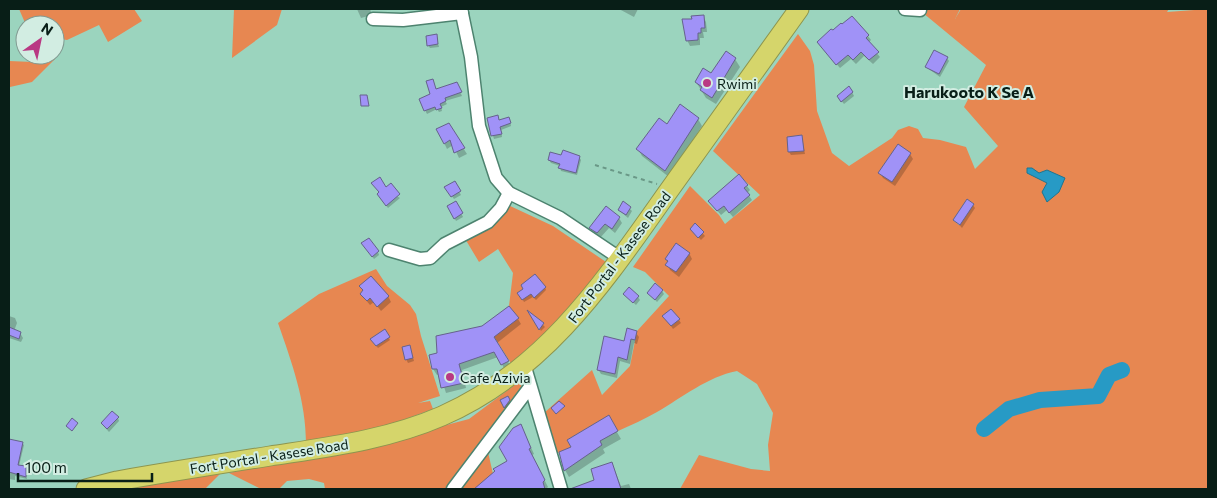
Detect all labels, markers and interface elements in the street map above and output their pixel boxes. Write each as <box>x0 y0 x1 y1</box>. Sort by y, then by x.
north arrow <box>15 15 65 65</box>
text: N <box>38 19 56 39</box>
place label: Rwimi <box>717 75 757 92</box>
marker: Rwimi <box>701 77 713 89</box>
district label: Harukooto K Se A <box>904 82 1035 101</box>
street label: Fort Portal - Kasese Road <box>564 188 674 326</box>
place label: Cafe Azivia <box>460 369 530 386</box>
marker: Cafe Azivia <box>444 371 456 383</box>
street label: Fort Portal - Kasese Road <box>189 435 349 477</box>
scale bar <box>18 450 151 482</box>
text: 100 m <box>25 458 67 476</box>

